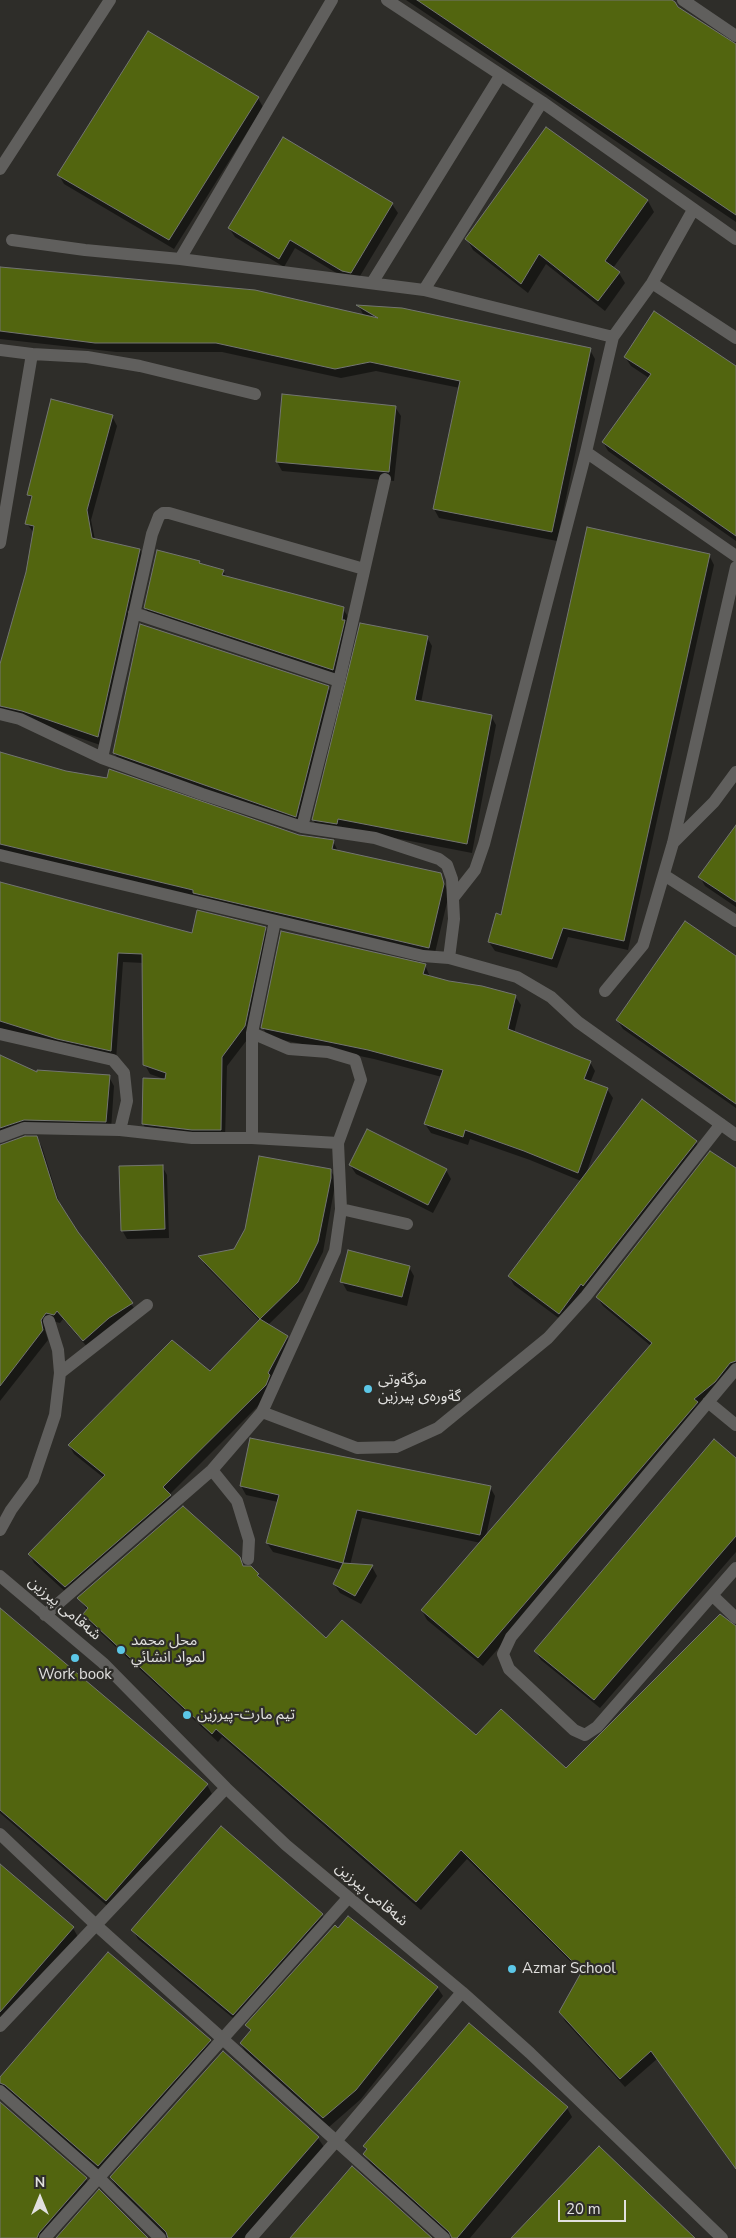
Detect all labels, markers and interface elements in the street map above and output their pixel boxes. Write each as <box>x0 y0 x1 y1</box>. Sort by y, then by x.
place label: مزگةوتی گةورەی پیرزین <box>378 1371 461 1406</box>
marker: مزگةوتی گةورەی پیرزین <box>362 1383 374 1395</box>
street label: شەقامی پیرزین <box>24 1573 104 1645</box>
place label: محل محمد لمواد انشائي <box>131 1632 205 1667</box>
marker: محل محمد لمواد انشائي <box>115 1644 127 1656</box>
marker: Work book <box>69 1652 81 1664</box>
place label: Work book <box>38 1666 112 1684</box>
place label: تیم مارت-پیرزین <box>197 1706 295 1724</box>
marker: تیم مارت-پیرزین <box>181 1709 193 1721</box>
street label: شەقامی پیرزین <box>331 1859 411 1931</box>
place label: Azmar School <box>522 1960 616 1978</box>
marker: Azmar School <box>506 1963 518 1975</box>
north arrow <box>15 2173 65 2223</box>
text: N <box>35 2173 45 2192</box>
scale bar <box>561 2190 628 2222</box>
text: 20 m <box>566 2199 601 2219</box>

